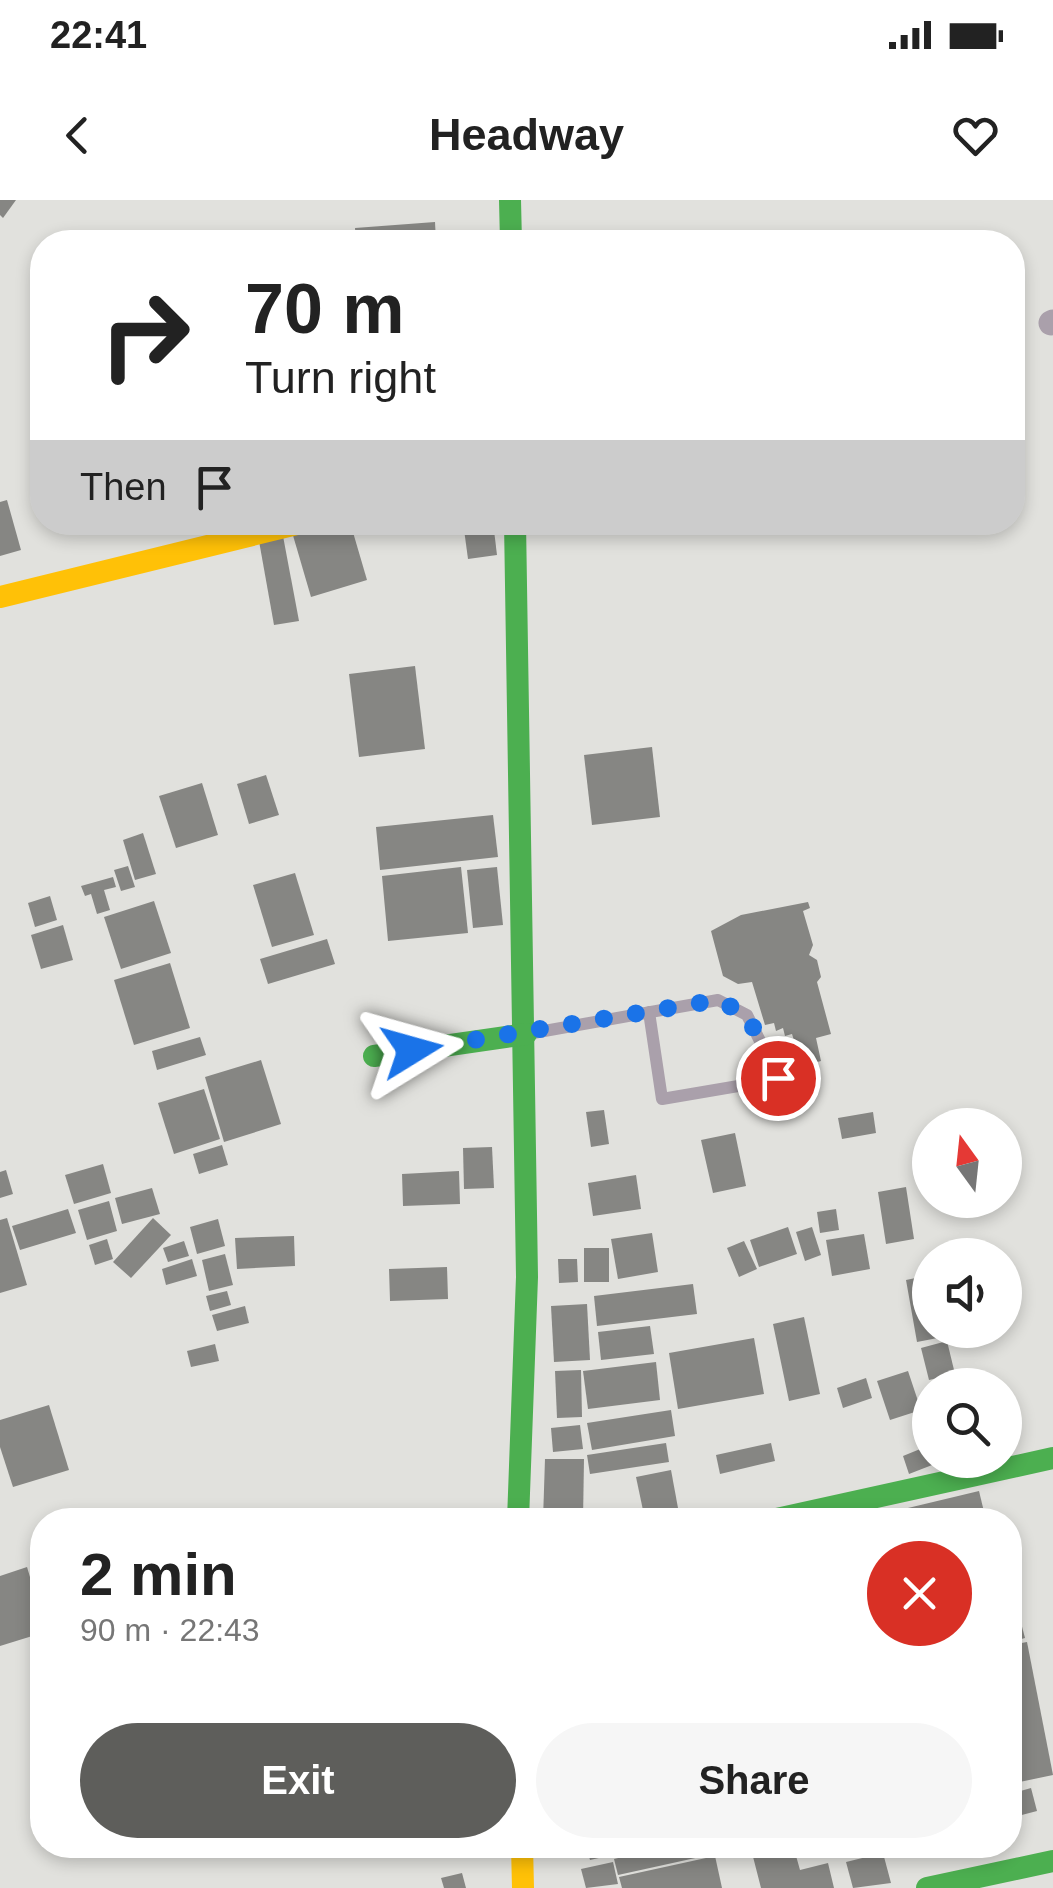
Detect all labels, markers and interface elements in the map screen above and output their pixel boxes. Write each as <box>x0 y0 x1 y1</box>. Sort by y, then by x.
text: 22:41 <box>50 14 147 56</box>
icon: back <box>50 108 105 163</box>
icon: heart <box>948 108 1003 163</box>
text: Headway <box>429 109 624 160</box>
icon: right <box>80 270 210 400</box>
text: 70 m <box>245 270 405 348</box>
text: Turn right <box>245 352 436 403</box>
icon: arrive <box>187 460 242 515</box>
text: Then <box>80 466 167 508</box>
position arrow <box>360 998 464 1102</box>
pin <box>736 1036 821 1121</box>
icon: arrive <box>751 1051 806 1106</box>
north arrow <box>912 1108 1022 1218</box>
map controls <box>912 1108 1022 1478</box>
button: sound <box>912 1238 1022 1348</box>
button: search <box>912 1368 1022 1478</box>
text: 2 min <box>80 1541 237 1608</box>
button: close <box>867 1541 972 1646</box>
text: 90 m · 22:43 <box>80 1612 260 1648</box>
button: Exit <box>80 1723 516 1838</box>
button: Share <box>536 1723 972 1838</box>

